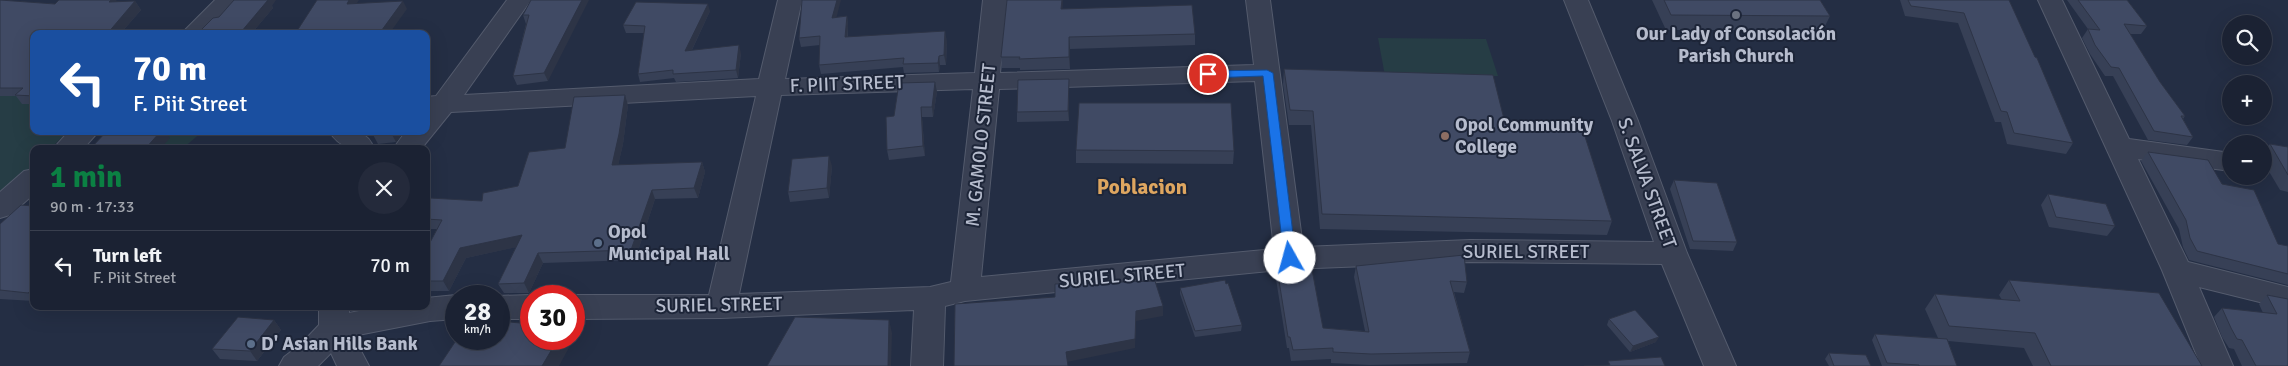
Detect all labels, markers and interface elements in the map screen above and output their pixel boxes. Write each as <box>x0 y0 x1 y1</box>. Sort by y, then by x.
marker: Our Lady of Consolación Parish Church <box>1730 9 1742 21</box>
map controls <box>2222 15 2272 185</box>
button: search <box>2222 15 2272 65</box>
place label: Our Lady of Consolación Parish Church <box>1636 22 1836 68</box>
text: 70 m <box>133 47 207 90</box>
icon: left <box>50 50 115 115</box>
pin <box>1187 53 1229 95</box>
icon: arrive <box>1194 60 1222 88</box>
street label: M. GAMOLO STREET <box>960 62 1002 228</box>
street label: F. PIIT STREET <box>789 70 905 98</box>
button: + <box>2222 75 2272 125</box>
text: F. Piit Street <box>133 90 247 117</box>
place label: Opol Community College <box>1455 113 1594 159</box>
street label: S. SALVA STREET <box>1612 114 1682 252</box>
marker: Opol Community College <box>1439 130 1451 142</box>
button: − <box>2222 135 2272 185</box>
text: 1 min <box>50 159 122 196</box>
button: close <box>358 162 410 214</box>
district label: Poblacion <box>1097 174 1187 200</box>
text: 90 m · 17:33 <box>50 197 134 217</box>
place label: Opol Municipal Hall <box>608 220 730 266</box>
position arrow <box>1263 231 1315 283</box>
marker: Opol Municipal Hall <box>592 237 604 249</box>
street label: SURIEL STREET <box>1463 240 1590 264</box>
text: Turn left <box>93 244 162 268</box>
icon: left <box>50 252 78 280</box>
text: 70 m <box>370 254 410 278</box>
street label: SURIEL STREET <box>1058 258 1187 293</box>
text: F. Piit Street <box>93 268 176 288</box>
speed limit sign: 30 <box>520 285 585 350</box>
street label: SURIEL STREET <box>656 292 783 318</box>
text: 28 <box>464 296 491 327</box>
text: km/h <box>464 322 491 337</box>
place label: D' Asian Hills Bank <box>261 332 418 356</box>
marker: D' Asian Hills Bank <box>245 338 257 350</box>

